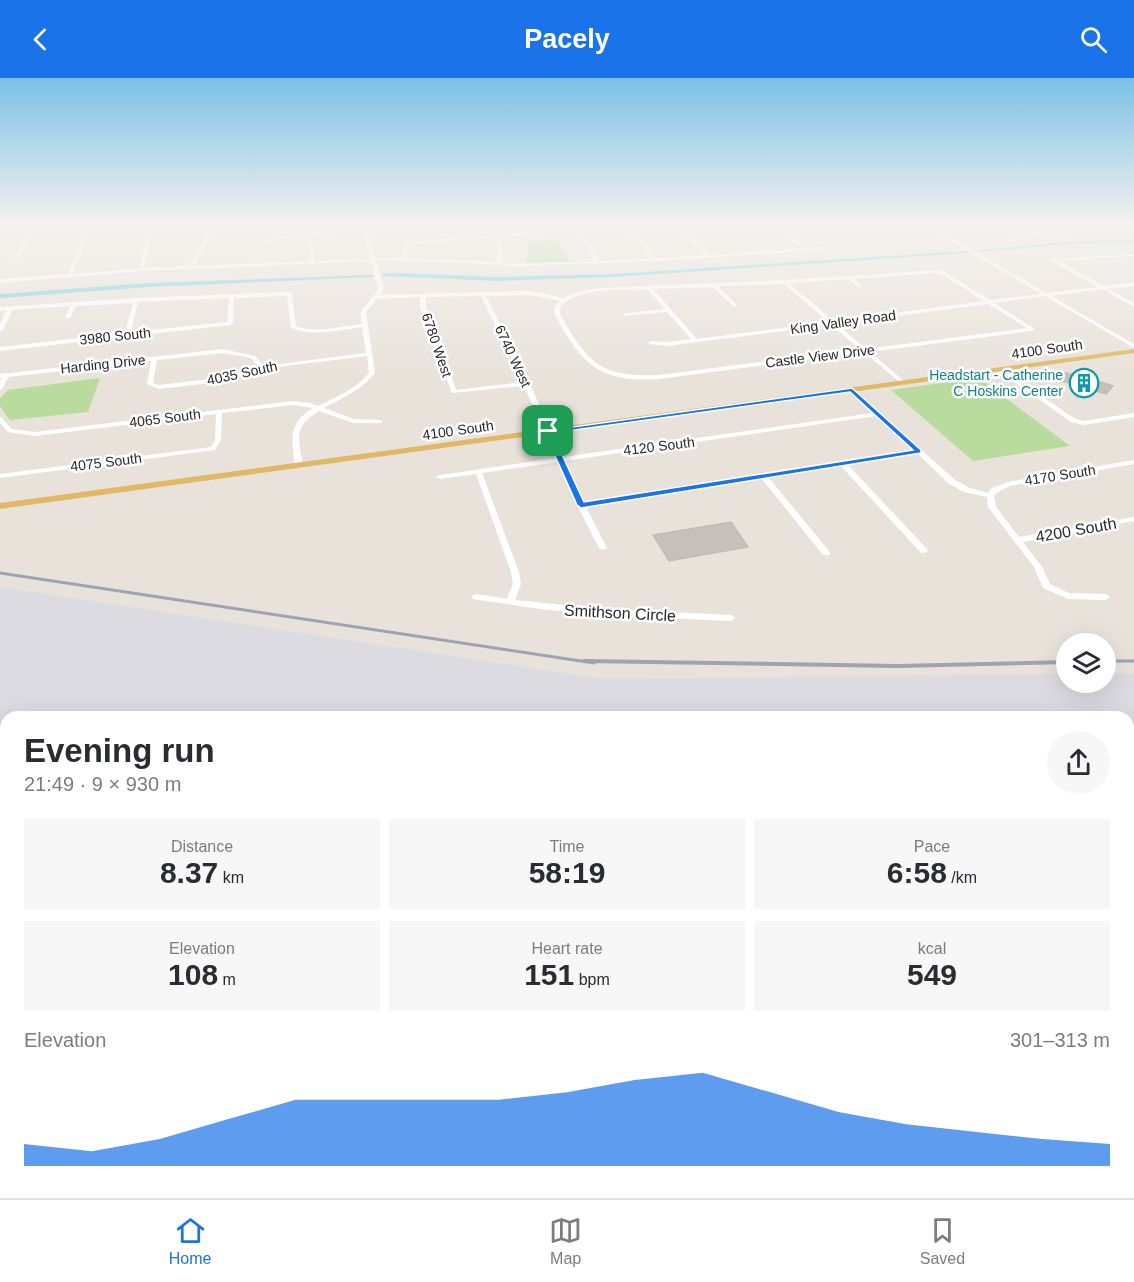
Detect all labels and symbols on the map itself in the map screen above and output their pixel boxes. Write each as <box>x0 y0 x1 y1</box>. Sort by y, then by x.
street label: King Valley Road <box>789 307 897 337</box>
street label: 6780 West <box>419 311 455 379</box>
street label: 6740 West <box>492 322 534 390</box>
street label: 3980 South <box>79 324 151 348</box>
street label: 4100 South <box>1010 336 1084 362</box>
street label: Castle View Drive <box>764 341 876 371</box>
street label: Harding Drive <box>60 352 147 376</box>
street label: 4035 South <box>205 358 279 388</box>
place label: Headstart - Catherine C Hoskins Center <box>929 367 1063 399</box>
building icon: Headstart - Catherine C Hoskins Center <box>1068 367 1100 399</box>
pin <box>522 405 573 456</box>
street label: 4065 South <box>128 406 202 430</box>
street label: 4100 South <box>421 417 495 443</box>
street label: 4120 South <box>622 434 696 458</box>
street label: 4075 South <box>69 450 143 474</box>
street label: 4170 South <box>1023 461 1097 489</box>
street label: 4200 South <box>1034 515 1118 545</box>
street label: Smithson Circle <box>564 602 676 624</box>

